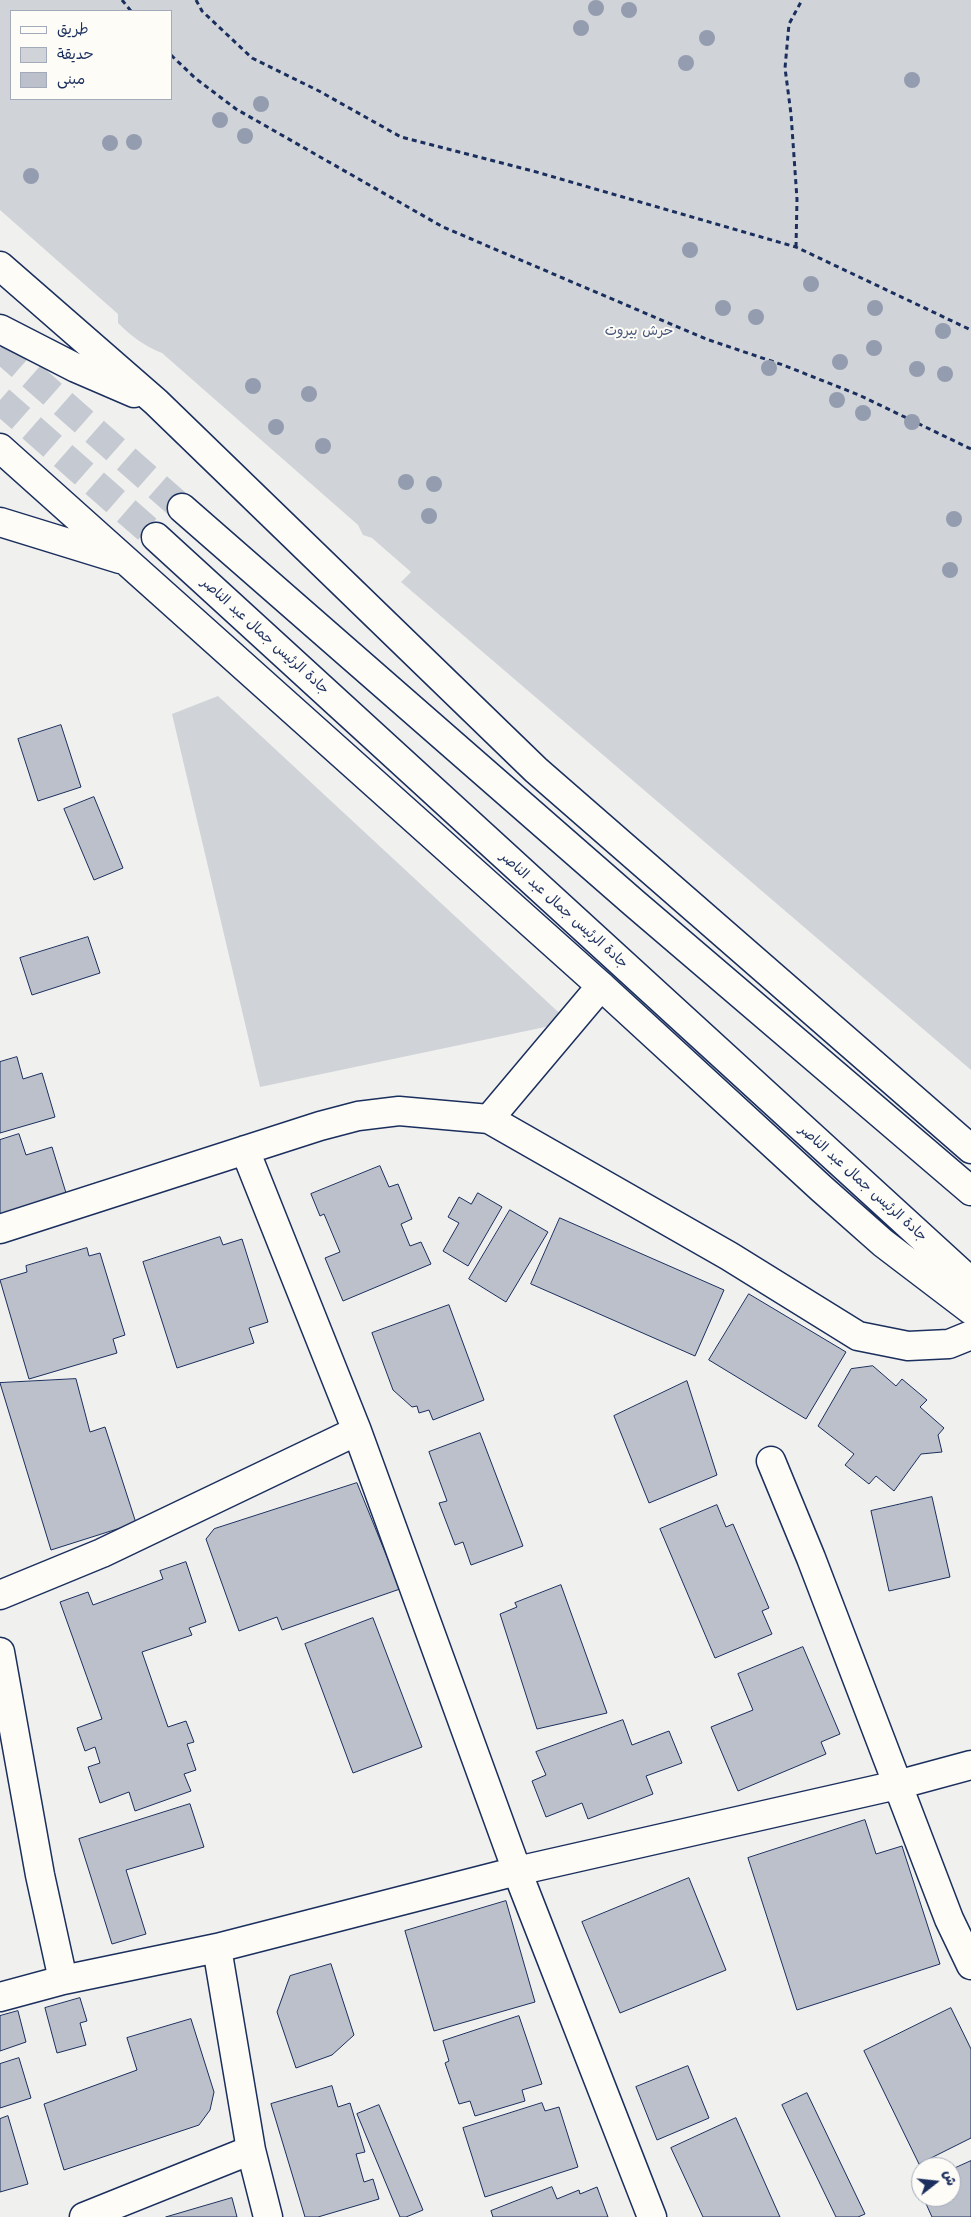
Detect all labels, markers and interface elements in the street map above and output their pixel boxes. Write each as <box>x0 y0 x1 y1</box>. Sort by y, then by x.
legend <box>10 10 172 100</box>
text: طريق <box>57 20 89 38</box>
text: حديقة <box>57 45 94 63</box>
text: مبنى <box>57 70 85 88</box>
park label: حرش بيروت <box>605 323 673 339</box>
street label: جادة الرئيس جمال عبد الناصر <box>198 574 332 698</box>
street label: جادة الرئيس جمال عبد الناصر <box>497 848 631 972</box>
street label: جادة الرئيس جمال عبد الناصر <box>796 1121 930 1245</box>
north arrow <box>911 2157 961 2207</box>
text: ش <box>940 2168 960 2188</box>

